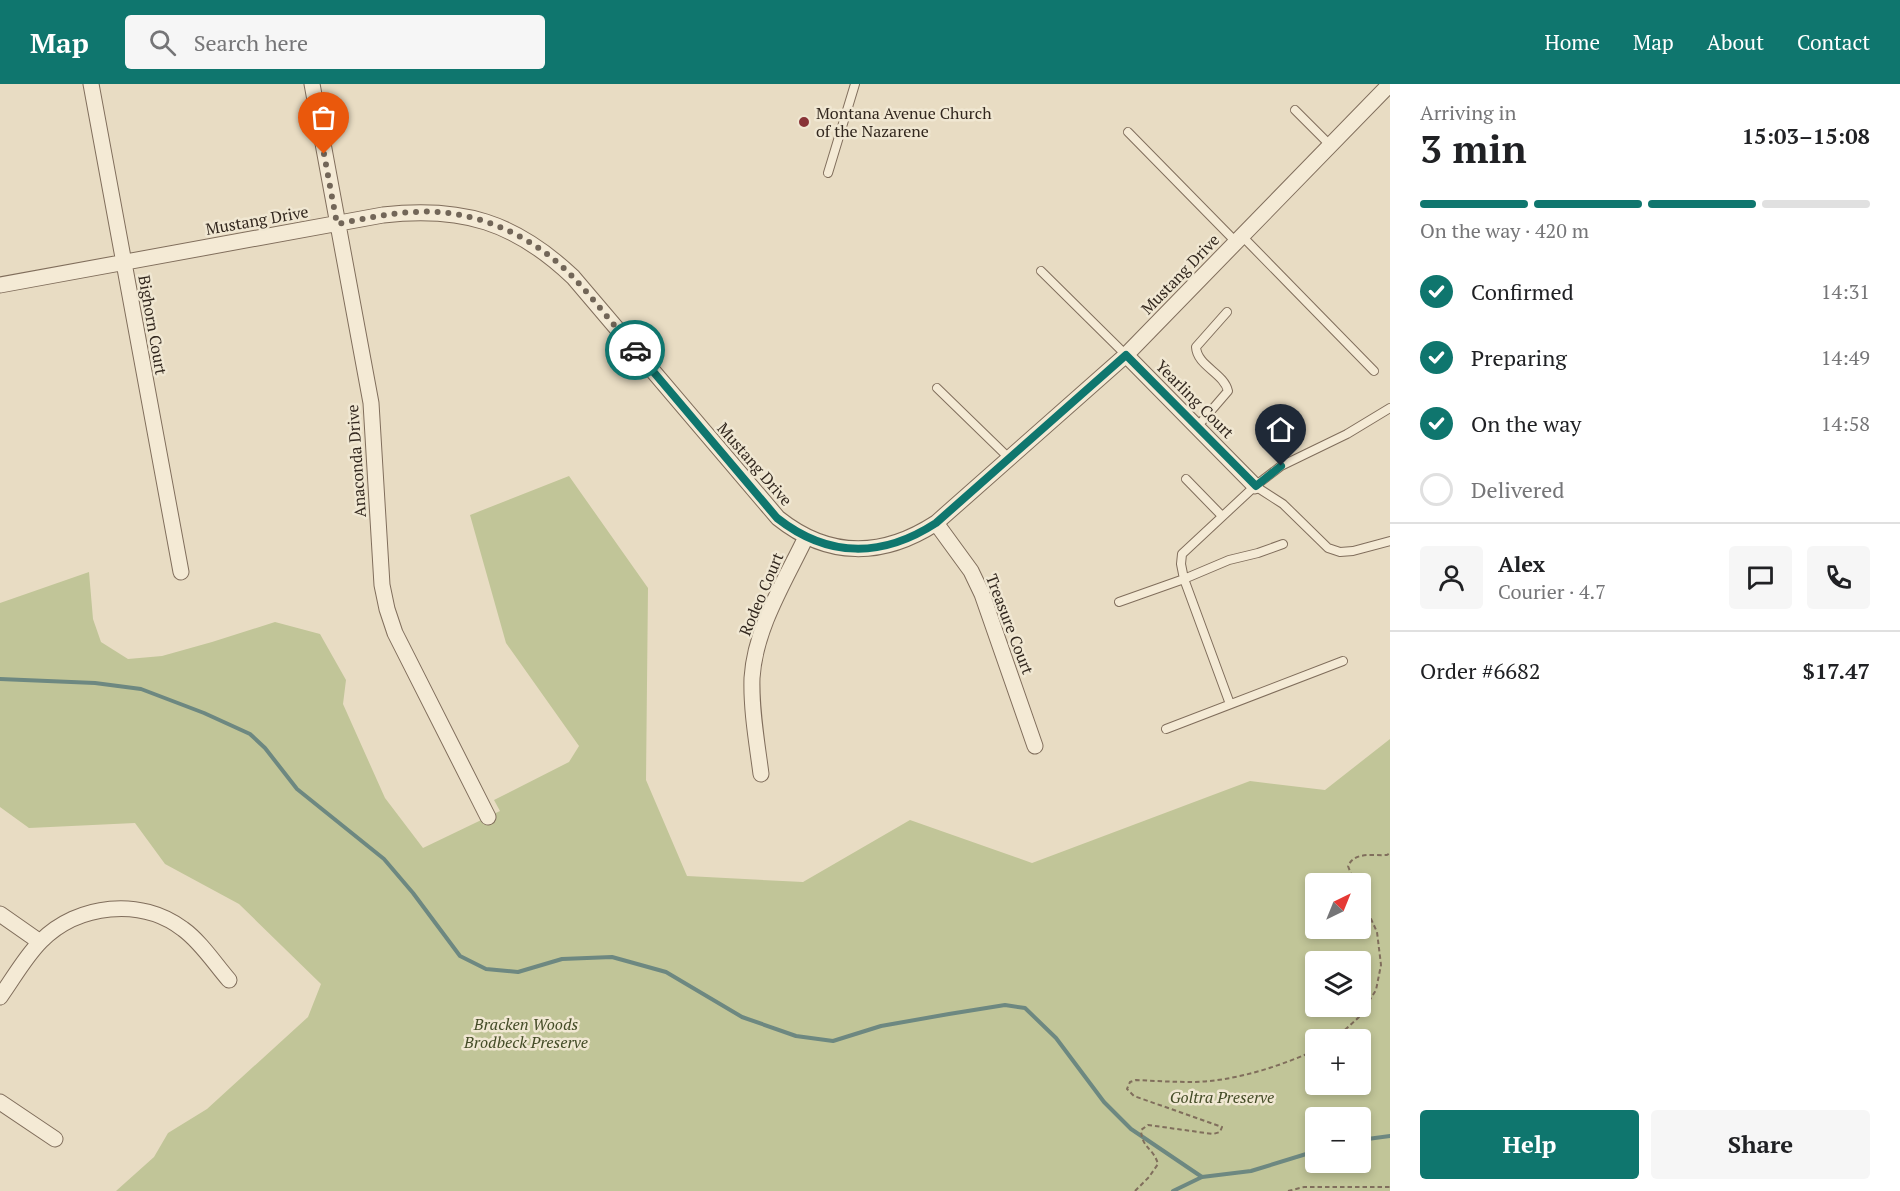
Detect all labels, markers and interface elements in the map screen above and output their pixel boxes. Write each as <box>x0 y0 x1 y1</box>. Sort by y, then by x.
search box <box>125 15 545 69</box>
text: Map <box>30 24 89 61</box>
icon: search <box>146 26 179 59</box>
text: Search here <box>194 28 308 57</box>
text: Home <box>1544 28 1600 56</box>
text: Map <box>1633 28 1674 56</box>
text: About <box>1707 28 1764 56</box>
text: Contact <box>1797 28 1870 56</box>
pin <box>298 92 349 154</box>
text: Arriving in <box>1420 99 1516 126</box>
icon: bag <box>307 101 340 134</box>
place label: Montana Avenue Church of the Nazarene <box>816 102 992 142</box>
marker: Montana Avenue Church of the Nazarene <box>797 115 811 129</box>
text: 15:03–15:08 <box>1742 121 1870 150</box>
text: 3 min <box>1420 122 1527 174</box>
street label: Mustang Drive <box>204 200 310 240</box>
text: On the way · 420 m <box>1420 217 1589 244</box>
street label: Mustang Drive <box>1136 229 1224 319</box>
street label: Bighorn Court <box>133 273 173 377</box>
icon: check <box>1420 275 1453 308</box>
text: Confirmed <box>1471 277 1574 306</box>
text: 14:31 <box>1821 278 1870 305</box>
courier <box>605 320 665 380</box>
icon: car <box>619 334 652 367</box>
icon: check <box>1420 341 1453 374</box>
text: Preparing <box>1471 343 1567 372</box>
text: 14:49 <box>1821 344 1870 371</box>
street label: Yearling Court <box>1151 355 1239 443</box>
street label: Anaconda Drive <box>341 404 371 518</box>
pin <box>1255 404 1306 466</box>
icon: check <box>1420 407 1453 440</box>
text: On the way <box>1471 409 1581 438</box>
text: 14:58 <box>1821 410 1870 437</box>
icon: home <box>1264 413 1297 446</box>
street label: Mustang Drive <box>713 418 797 510</box>
text: Delivered <box>1471 475 1564 504</box>
button: person <box>1420 546 1483 609</box>
button: chat <box>1729 546 1792 609</box>
button: phone <box>1807 546 1870 609</box>
street label: Rodeo Court <box>734 549 788 639</box>
text: Alex <box>1498 549 1545 578</box>
street label: Treasure Court <box>981 571 1039 677</box>
text: Courier · 4.7 <box>1498 578 1606 605</box>
text: Order #6682 <box>1420 656 1540 685</box>
text: $17.47 <box>1803 656 1870 685</box>
north arrow <box>1305 873 1371 939</box>
map controls <box>1305 873 1371 1173</box>
button: layers <box>1305 951 1371 1017</box>
park label: Bracken Woods Brodbeck Preserve <box>463 1013 588 1053</box>
button: + <box>1305 1029 1371 1095</box>
park label: Goltra Preserve <box>1170 1086 1274 1108</box>
button: − <box>1305 1107 1371 1173</box>
button: Help <box>1420 1110 1639 1179</box>
button: Share <box>1651 1110 1870 1179</box>

